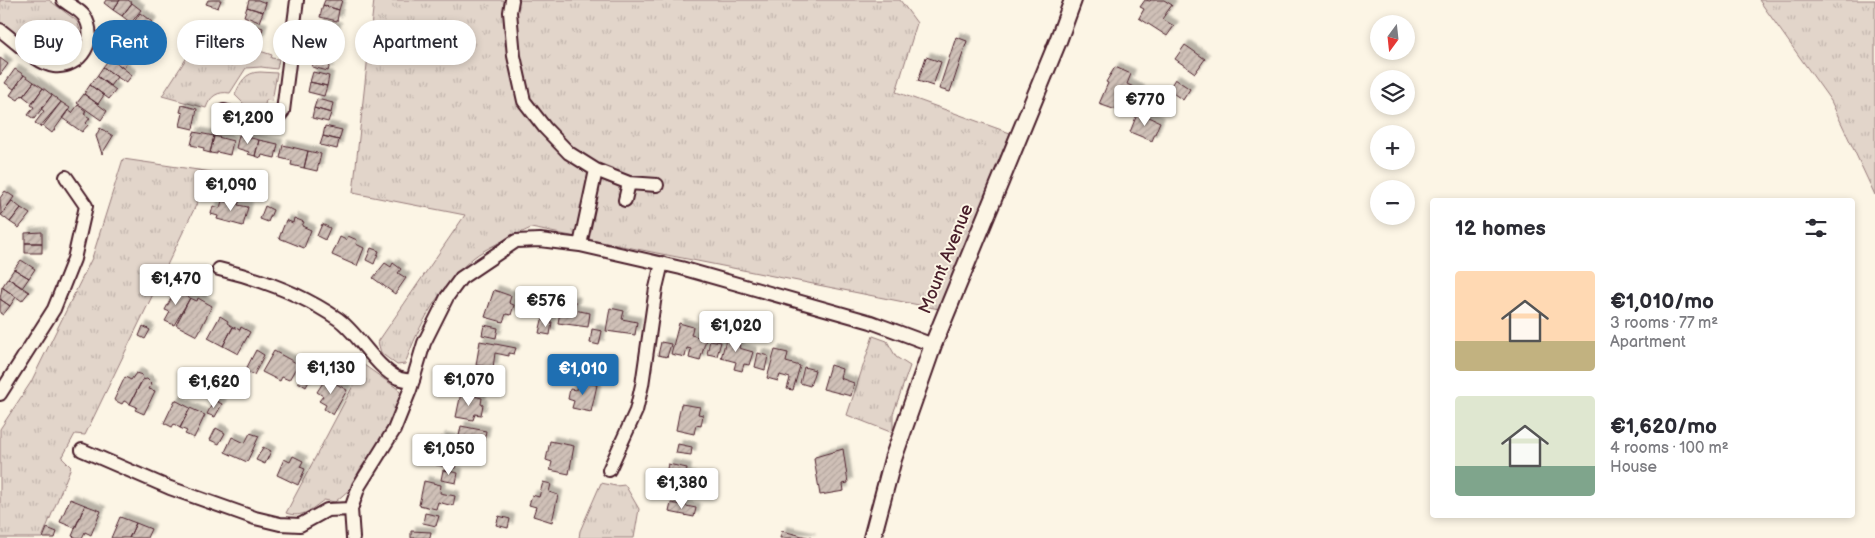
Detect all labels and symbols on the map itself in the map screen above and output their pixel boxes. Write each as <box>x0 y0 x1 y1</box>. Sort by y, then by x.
north arrow <box>1370 15 1415 60</box>
pin: €770 <box>1115 84 1175 127</box>
pin: €1,200 <box>207 102 289 145</box>
pin: €1,090 <box>190 170 272 212</box>
street label: Mount Avenue <box>914 201 978 317</box>
pin: €1,470 <box>135 264 217 306</box>
pin: €576 <box>516 286 576 328</box>
pin: €1,020 <box>695 310 777 353</box>
pin: €1,130 <box>290 352 372 395</box>
pin: €1,010 <box>542 354 624 396</box>
pin: €1,070 <box>428 364 510 407</box>
pin: €1,620 <box>173 366 255 409</box>
pin: €1,050 <box>408 434 490 476</box>
pin: €1,380 <box>641 468 723 510</box>

